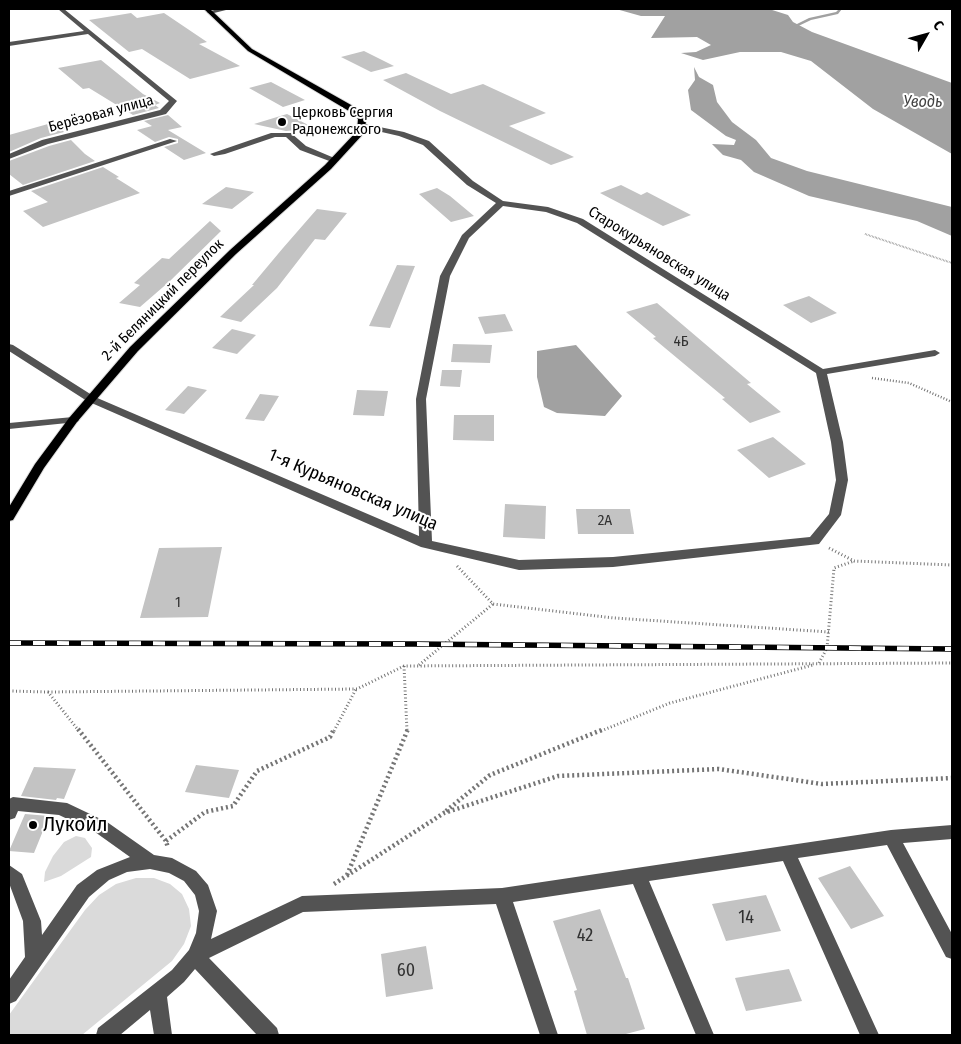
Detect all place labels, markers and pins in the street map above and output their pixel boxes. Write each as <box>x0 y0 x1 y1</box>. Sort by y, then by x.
place label: Церковь Сергия Радонежского <box>292 104 393 139</box>
marker: Церковь Сергия Радонежского <box>276 116 288 128</box>
place label: Лукойл <box>43 812 107 838</box>
marker: Лукойл <box>27 819 39 831</box>

